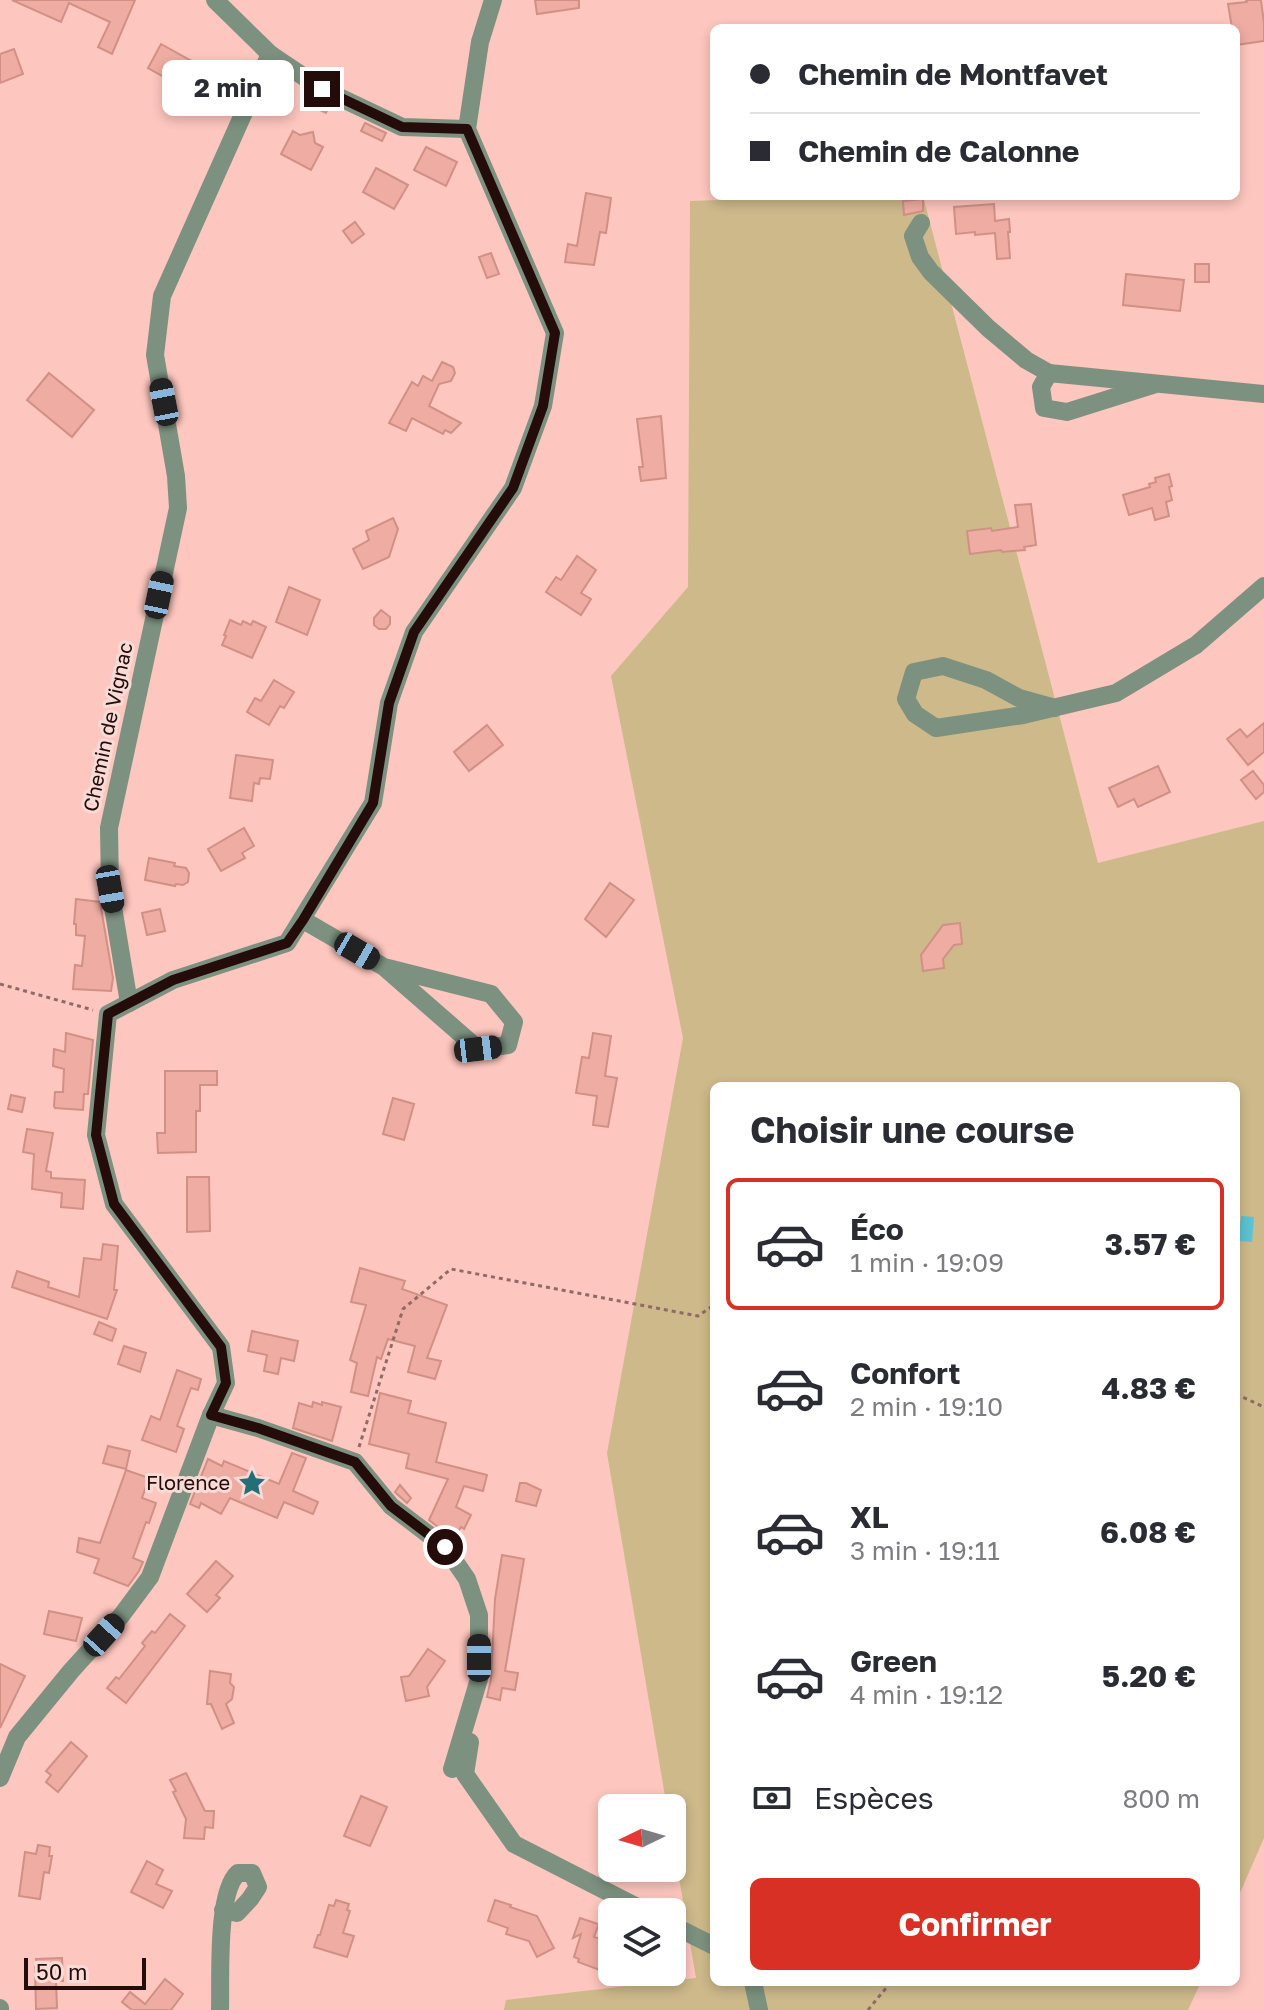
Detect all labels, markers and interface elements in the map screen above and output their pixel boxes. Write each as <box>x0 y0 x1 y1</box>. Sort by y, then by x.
text: Chemin de Montfavet <box>798 56 1108 92</box>
callout: 2 min <box>162 61 294 117</box>
route end <box>304 71 340 107</box>
text: 2 min <box>194 72 262 103</box>
text: Chemin de Calonne <box>798 133 1080 169</box>
car <box>148 376 180 428</box>
car <box>142 569 176 621</box>
street label: Chemin de Vignac <box>77 640 137 814</box>
car <box>94 863 126 915</box>
car <box>330 929 384 973</box>
car <box>453 1034 503 1064</box>
text: Choisir une course <box>750 1108 1074 1151</box>
icon: car <box>754 1208 826 1280</box>
text: Éco <box>850 1211 904 1247</box>
text: 3.57 € <box>1105 1226 1196 1262</box>
text: 1 min · 19:09 <box>850 1247 1004 1278</box>
icon: car <box>754 1352 826 1424</box>
text: Confort <box>850 1355 961 1391</box>
text: 4.83 € <box>1102 1370 1196 1406</box>
text: 2 min · 19:10 <box>850 1391 1003 1422</box>
place icon: Florence <box>237 1468 267 1498</box>
place label: Florence <box>146 1470 230 1494</box>
icon: car <box>754 1496 826 1568</box>
text: XL <box>850 1499 889 1535</box>
text: 6.08 € <box>1100 1514 1196 1550</box>
route start <box>427 1529 463 1565</box>
text: 3 min · 19:11 <box>850 1535 1000 1566</box>
car <box>79 1609 129 1661</box>
car <box>467 1634 491 1682</box>
icon: car <box>754 1640 826 1712</box>
text: Green <box>850 1643 937 1679</box>
text: 5.20 € <box>1102 1658 1196 1694</box>
text: 4 min · 19:12 <box>850 1679 1003 1710</box>
icon: cash <box>750 1776 794 1820</box>
text: Espèces <box>814 1780 934 1816</box>
text: 800 m <box>1122 1783 1200 1814</box>
north arrow <box>598 1794 686 1882</box>
map controls <box>598 1794 686 1986</box>
button: Confirmer <box>750 1878 1200 1970</box>
button: layers <box>598 1898 686 1986</box>
scale bar <box>24 1954 146 1990</box>
text: 50 m <box>36 1958 87 1985</box>

